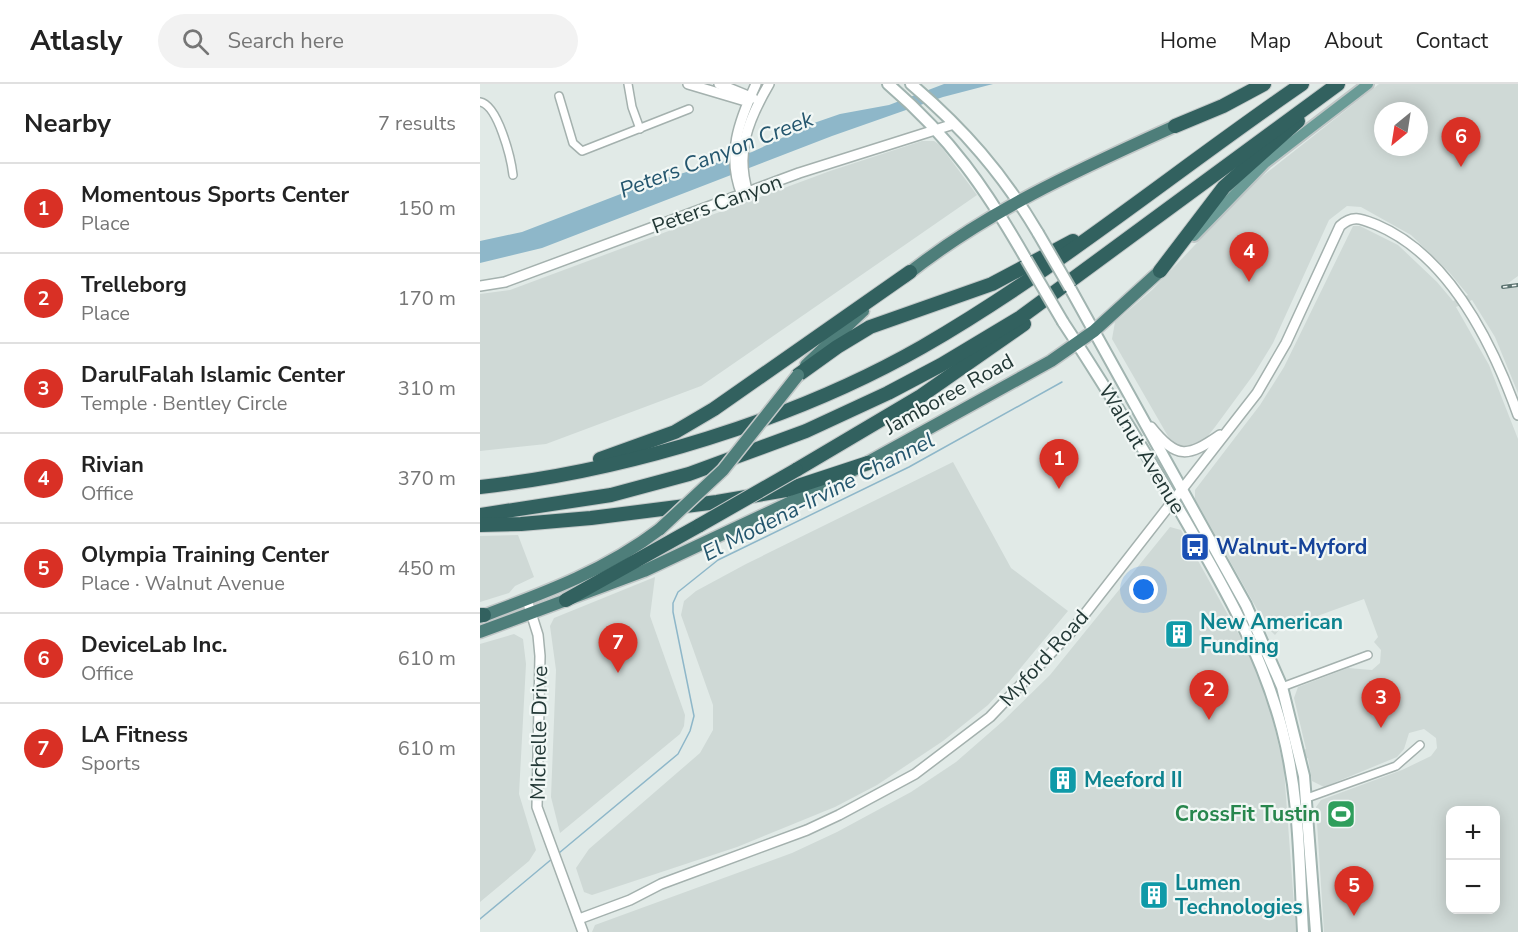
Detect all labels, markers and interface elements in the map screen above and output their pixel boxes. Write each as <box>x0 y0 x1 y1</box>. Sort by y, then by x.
search box <box>158 14 578 68</box>
text: Atlasly <box>30 22 122 60</box>
icon: search <box>179 25 212 58</box>
text: Search here <box>227 26 344 56</box>
text: Home <box>1160 27 1217 55</box>
text: Map <box>1250 27 1291 55</box>
text: About <box>1324 27 1382 55</box>
text: Contact <box>1415 27 1488 55</box>
north arrow <box>1374 102 1428 156</box>
water label: Peters Canyon Creek <box>615 105 817 203</box>
text: Nearby <box>24 106 111 141</box>
text: 7 results <box>378 110 456 137</box>
pin: 6 <box>1442 118 1480 167</box>
street label: Peters Canyon <box>649 169 785 239</box>
text: Momentous Sports Center <box>81 180 349 210</box>
text: 1 <box>38 195 50 222</box>
text: 150 m <box>398 195 456 222</box>
text: Place <box>81 210 130 237</box>
pin: 4 <box>1230 232 1268 282</box>
text: Trelleborg <box>81 270 187 300</box>
text: 2 <box>38 285 50 312</box>
text: 170 m <box>398 285 456 312</box>
text: Place <box>81 300 130 327</box>
street label: Jamboree Road <box>878 347 1019 442</box>
text: DarulFalah Islamic Center <box>81 360 345 390</box>
text: 3 <box>38 375 50 402</box>
text: 310 m <box>398 375 456 402</box>
street label: Walnut Avenue <box>1092 379 1192 519</box>
text: Temple · Bentley Circle <box>81 390 287 417</box>
water label: El Modena-Irvine Channel <box>697 425 940 569</box>
pin: 1 <box>1040 440 1078 489</box>
text: Rivian <box>81 450 144 480</box>
text: 4 <box>38 465 50 492</box>
text: 370 m <box>398 465 456 492</box>
text: Office <box>81 480 134 507</box>
bus stop icon: Walnut-Myford <box>1179 531 1211 563</box>
place label: Walnut-Myford <box>1216 533 1367 561</box>
text: Olympia Training Center <box>81 540 329 570</box>
text: 5 <box>38 555 50 582</box>
text: 450 m <box>398 555 456 582</box>
text: Place · Walnut Avenue <box>81 570 285 597</box>
your location <box>1129 575 1158 604</box>
street label: Myford Road <box>993 604 1095 712</box>
place label: New American Funding <box>1200 608 1343 660</box>
building icon: New American Funding <box>1163 618 1195 650</box>
pin: 7 <box>598 624 638 673</box>
text: DeviceLab Inc. <box>81 630 227 660</box>
text: 6 <box>38 645 50 672</box>
text: 610 m <box>398 645 456 672</box>
text: Office <box>81 660 134 687</box>
street label: Michelle Drive <box>524 666 554 800</box>
pin: 2 <box>1190 670 1228 720</box>
pin: 3 <box>1362 678 1400 728</box>
text: LA Fitness <box>81 720 188 750</box>
text: 7 <box>38 735 50 762</box>
text: 610 m <box>398 735 456 762</box>
text: Sports <box>81 750 140 777</box>
building icon: Meeford II <box>1047 764 1079 796</box>
place label: Meeford II <box>1084 766 1183 794</box>
sports icon: CrossFit Tustin <box>1325 798 1357 830</box>
place label: CrossFit Tustin <box>1175 800 1320 828</box>
map controls <box>1446 806 1500 914</box>
button: + <box>1446 806 1500 860</box>
button: − <box>1446 860 1500 914</box>
pin: 5 <box>1334 866 1374 916</box>
place label: Lumen Technologies <box>1175 869 1303 921</box>
building icon: Lumen Technologies <box>1138 879 1170 911</box>

